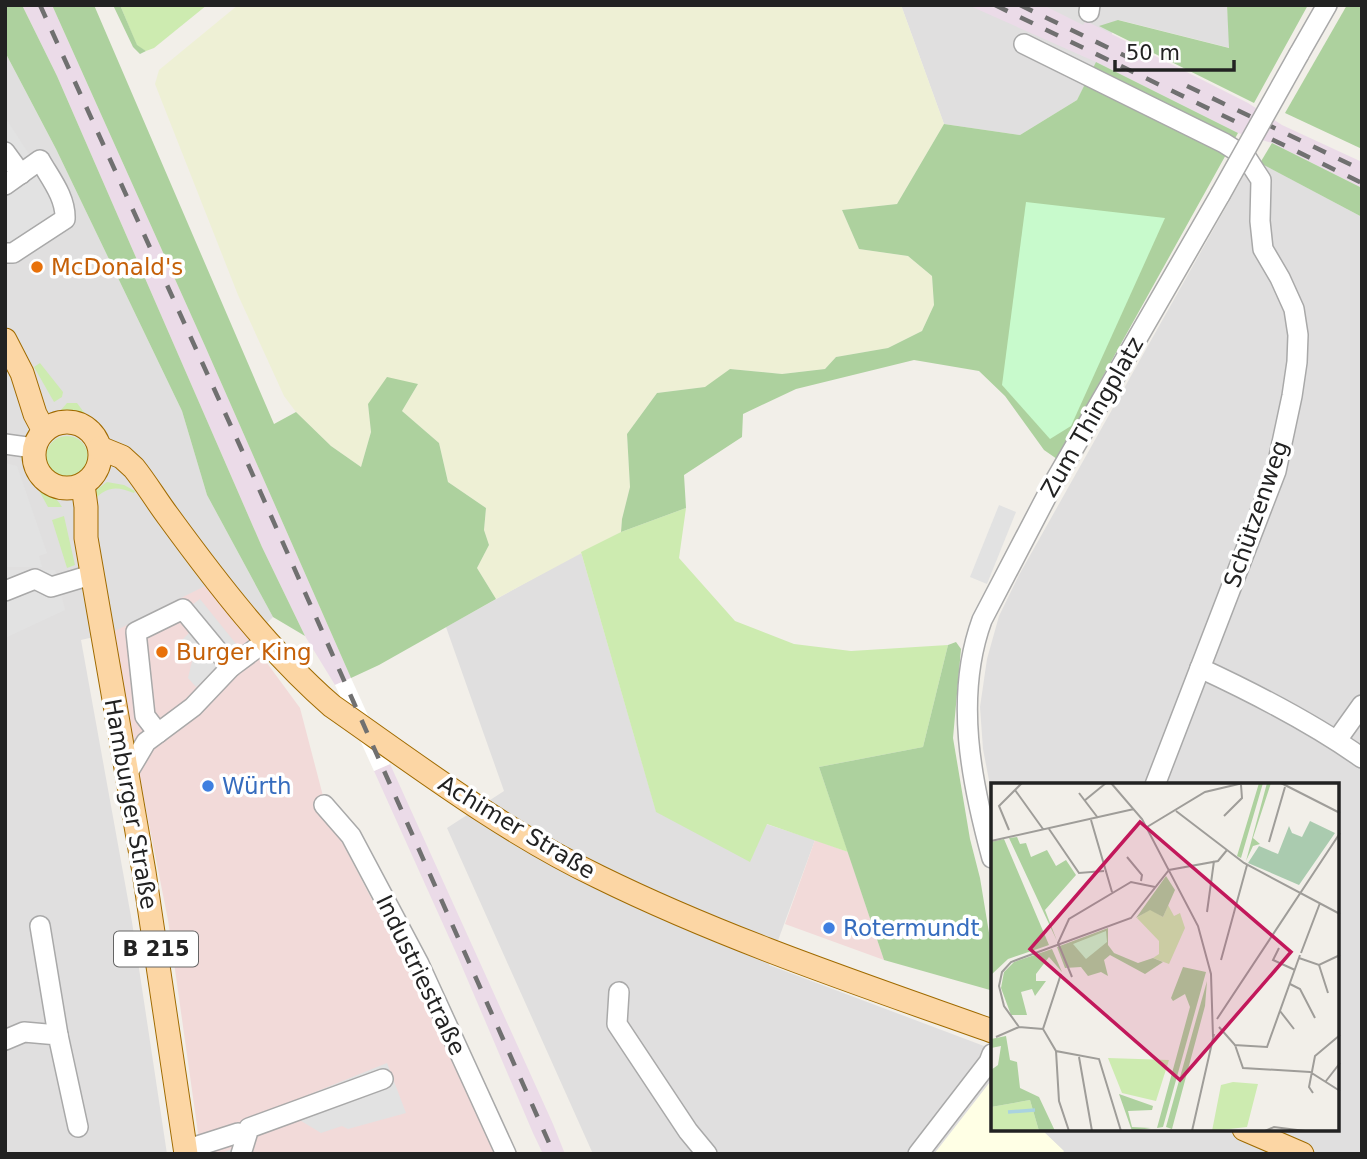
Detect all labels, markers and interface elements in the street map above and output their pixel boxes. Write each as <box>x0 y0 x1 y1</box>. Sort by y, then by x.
scale bar <box>1115 28 1234 72</box>
text: 50 m <box>1126 41 1180 65</box>
place label: McDonald's <box>51 254 183 280</box>
marker: McDonald's <box>29 259 45 275</box>
street label: Zum Thingplatz <box>1036 332 1148 502</box>
street label: Schützenweg <box>1219 437 1293 591</box>
place label: Burger King <box>176 639 312 665</box>
marker: Burger King <box>154 644 170 660</box>
street label: Hamburger Straße <box>100 697 162 911</box>
street label: Achimer Straße <box>434 770 600 884</box>
place label: Würth <box>222 773 292 799</box>
marker: Würth <box>200 778 216 794</box>
inset map <box>991 783 1339 1131</box>
street label: Industriestraße <box>371 891 471 1059</box>
place label: Rotermundt <box>843 915 979 941</box>
marker: Rotermundt <box>821 920 837 936</box>
road number: B 215 <box>114 932 198 967</box>

